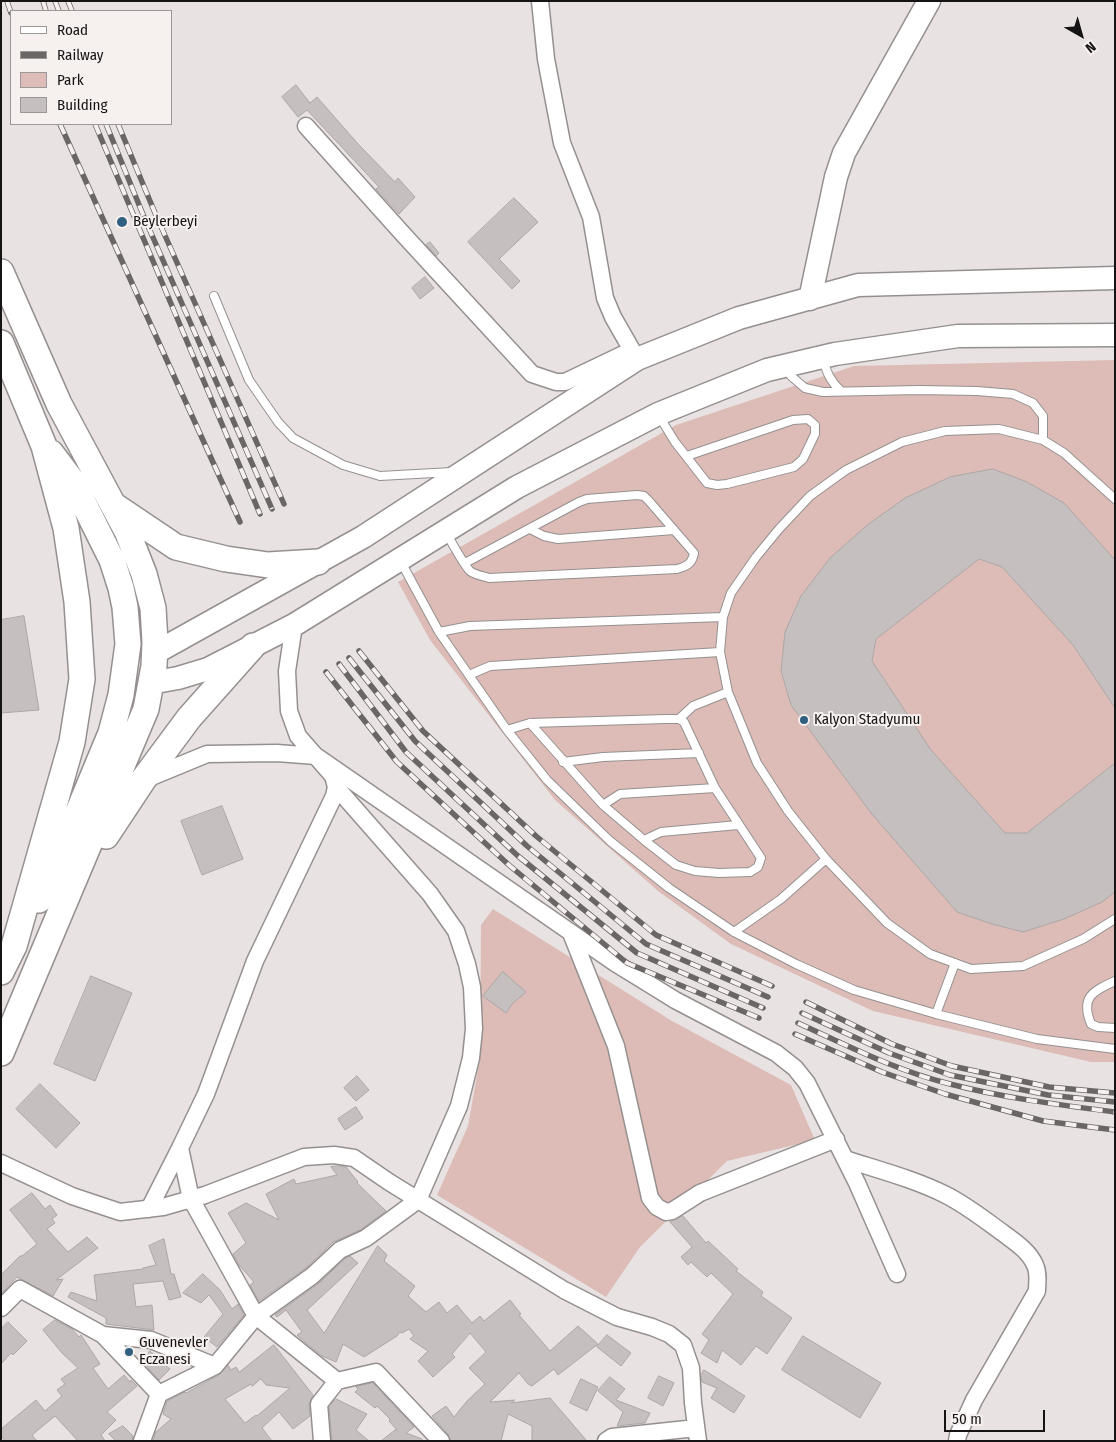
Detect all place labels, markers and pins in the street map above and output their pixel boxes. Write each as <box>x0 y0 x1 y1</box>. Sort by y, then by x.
place label: Beylerbeyi <box>133 213 198 231</box>
marker: Beylerbeyi <box>115 215 129 229</box>
place label: Kalyon Stadyumu <box>814 711 920 729</box>
marker: Kalyon Stadyumu <box>798 714 810 726</box>
place label: Guvenevler Eczanesi <box>139 1334 208 1369</box>
marker: Guvenevler Eczanesi <box>123 1346 135 1358</box>

